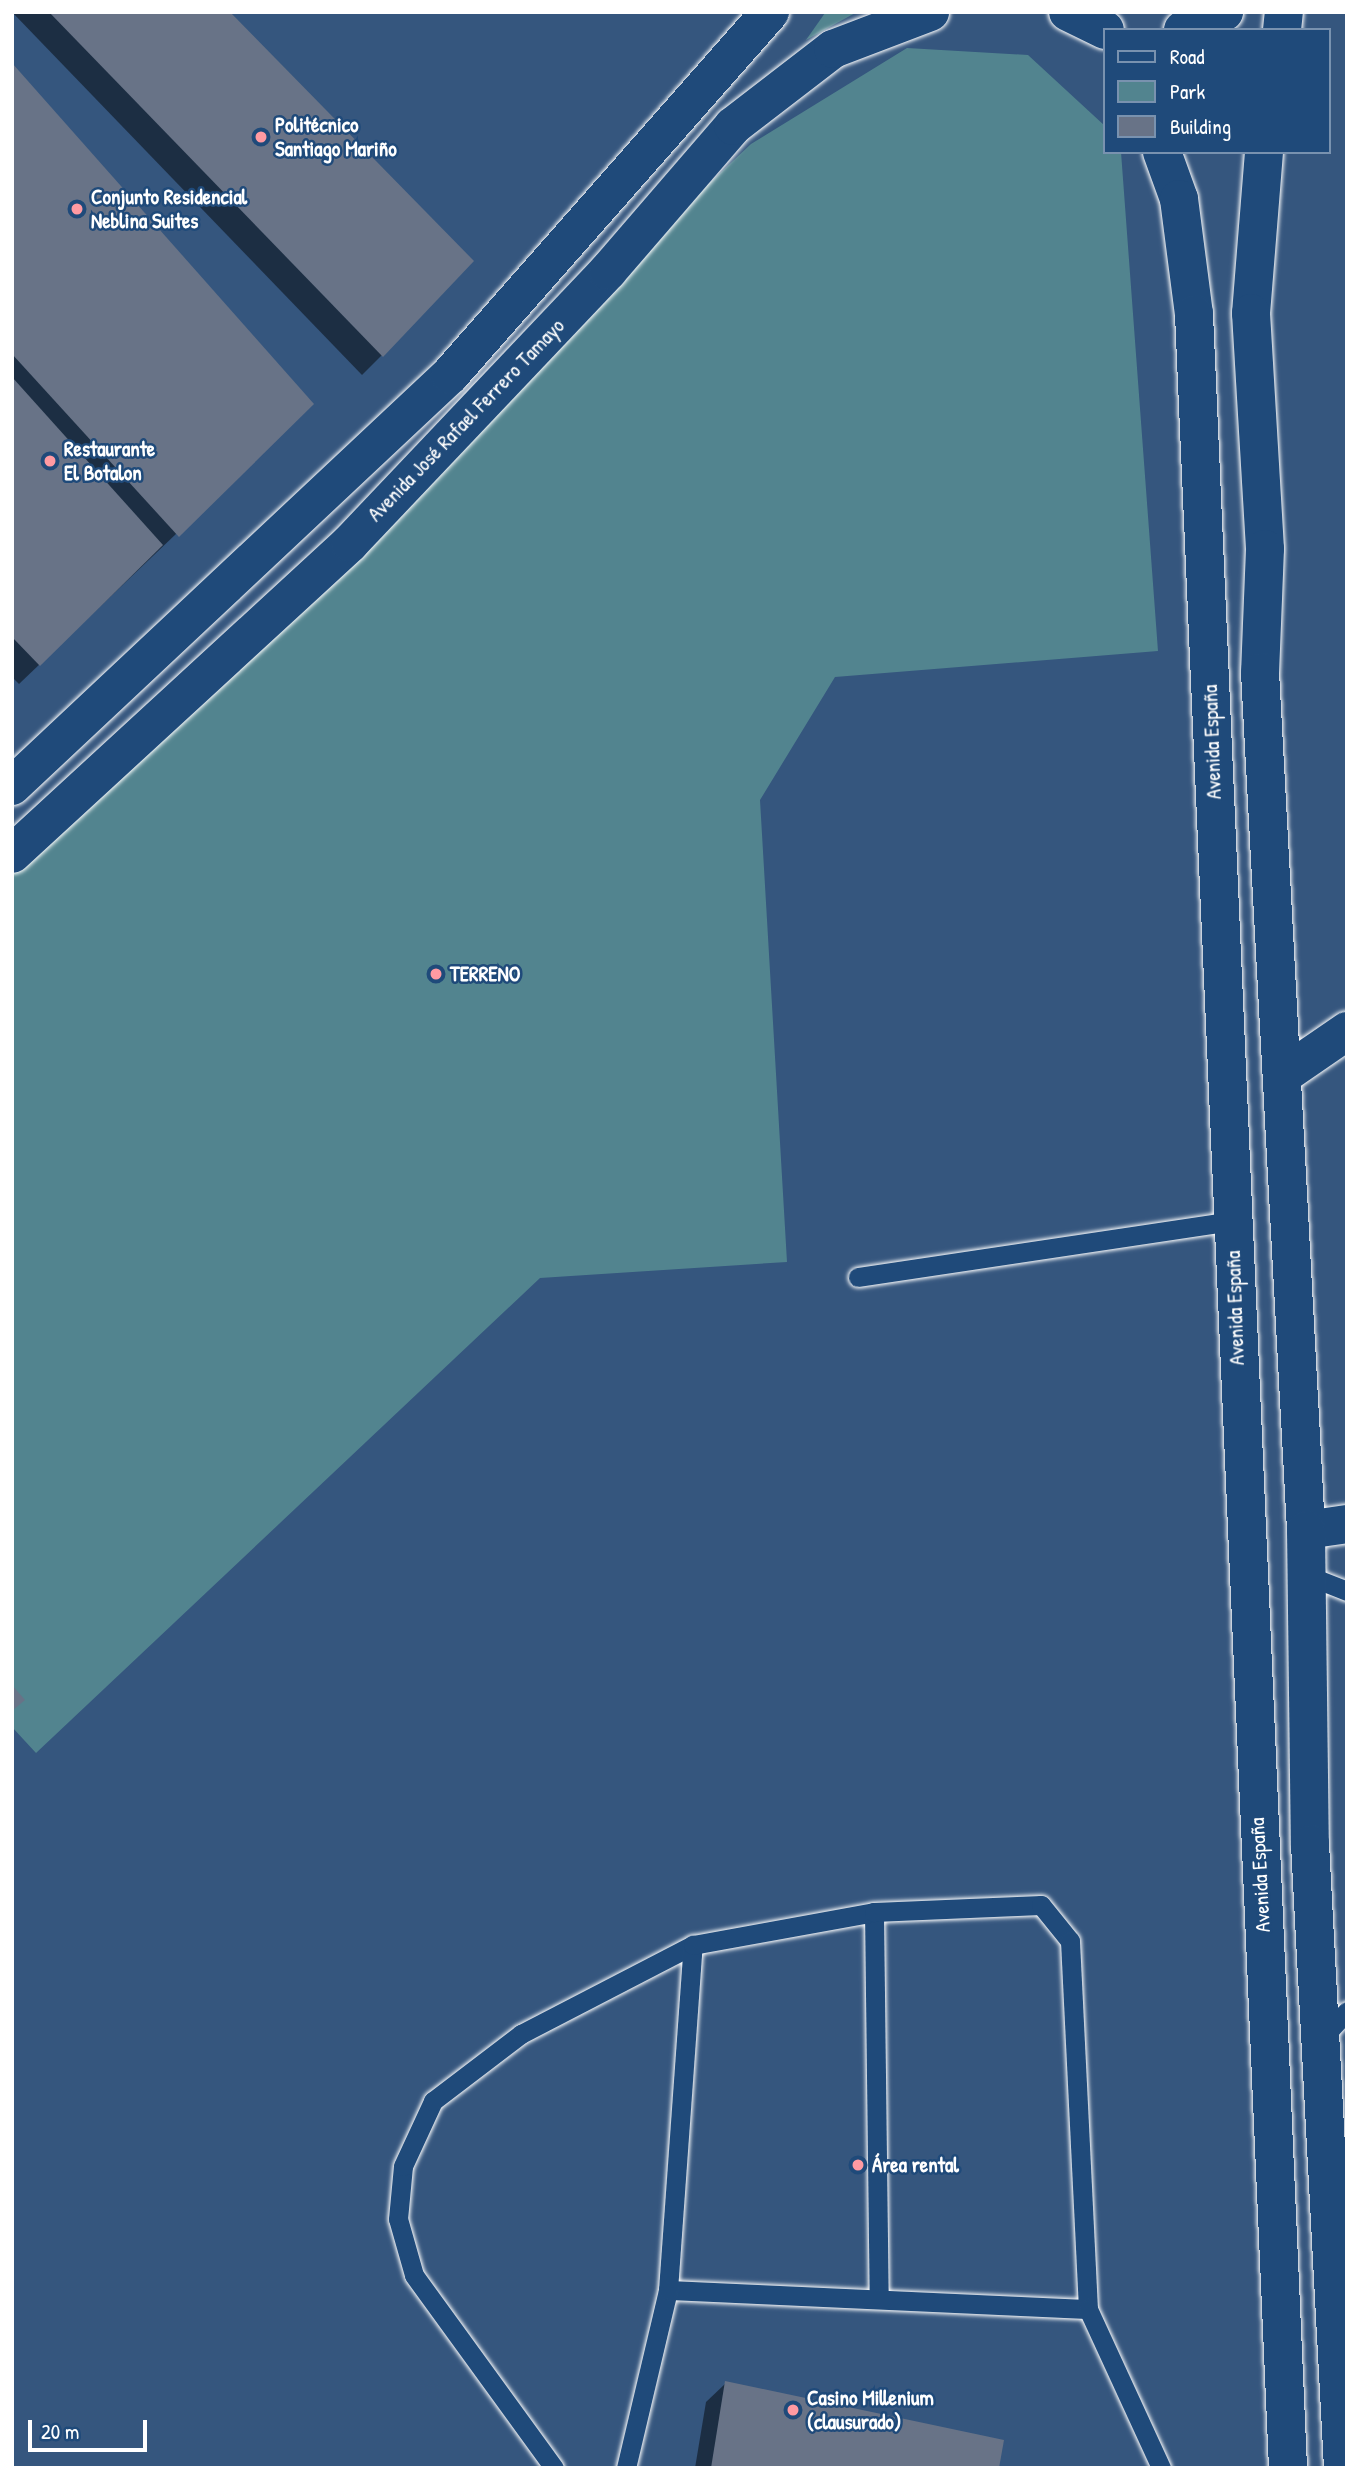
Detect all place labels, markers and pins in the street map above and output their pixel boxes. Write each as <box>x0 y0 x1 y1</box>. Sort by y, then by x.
place label: Politécnico Santiago Mariño <box>275 112 397 162</box>
marker: Politécnico Santiago Mariño <box>253 129 269 145</box>
place label: Conjunto Residencial Neblina Suites <box>91 184 247 234</box>
marker: Conjunto Residencial Neblina Suites <box>69 201 85 217</box>
place label: Restaurante El Botalon <box>64 436 155 486</box>
marker: Restaurante El Botalon <box>42 453 58 469</box>
place label: TERRENO <box>450 961 520 987</box>
marker: TERRENO <box>428 966 444 982</box>
place label: Área rental <box>872 2152 959 2178</box>
marker: Área rental <box>850 2157 866 2173</box>
place label: Casino Millenium (clausurado) <box>807 2385 934 2435</box>
marker: Casino Millenium (clausurado) <box>785 2402 801 2418</box>

